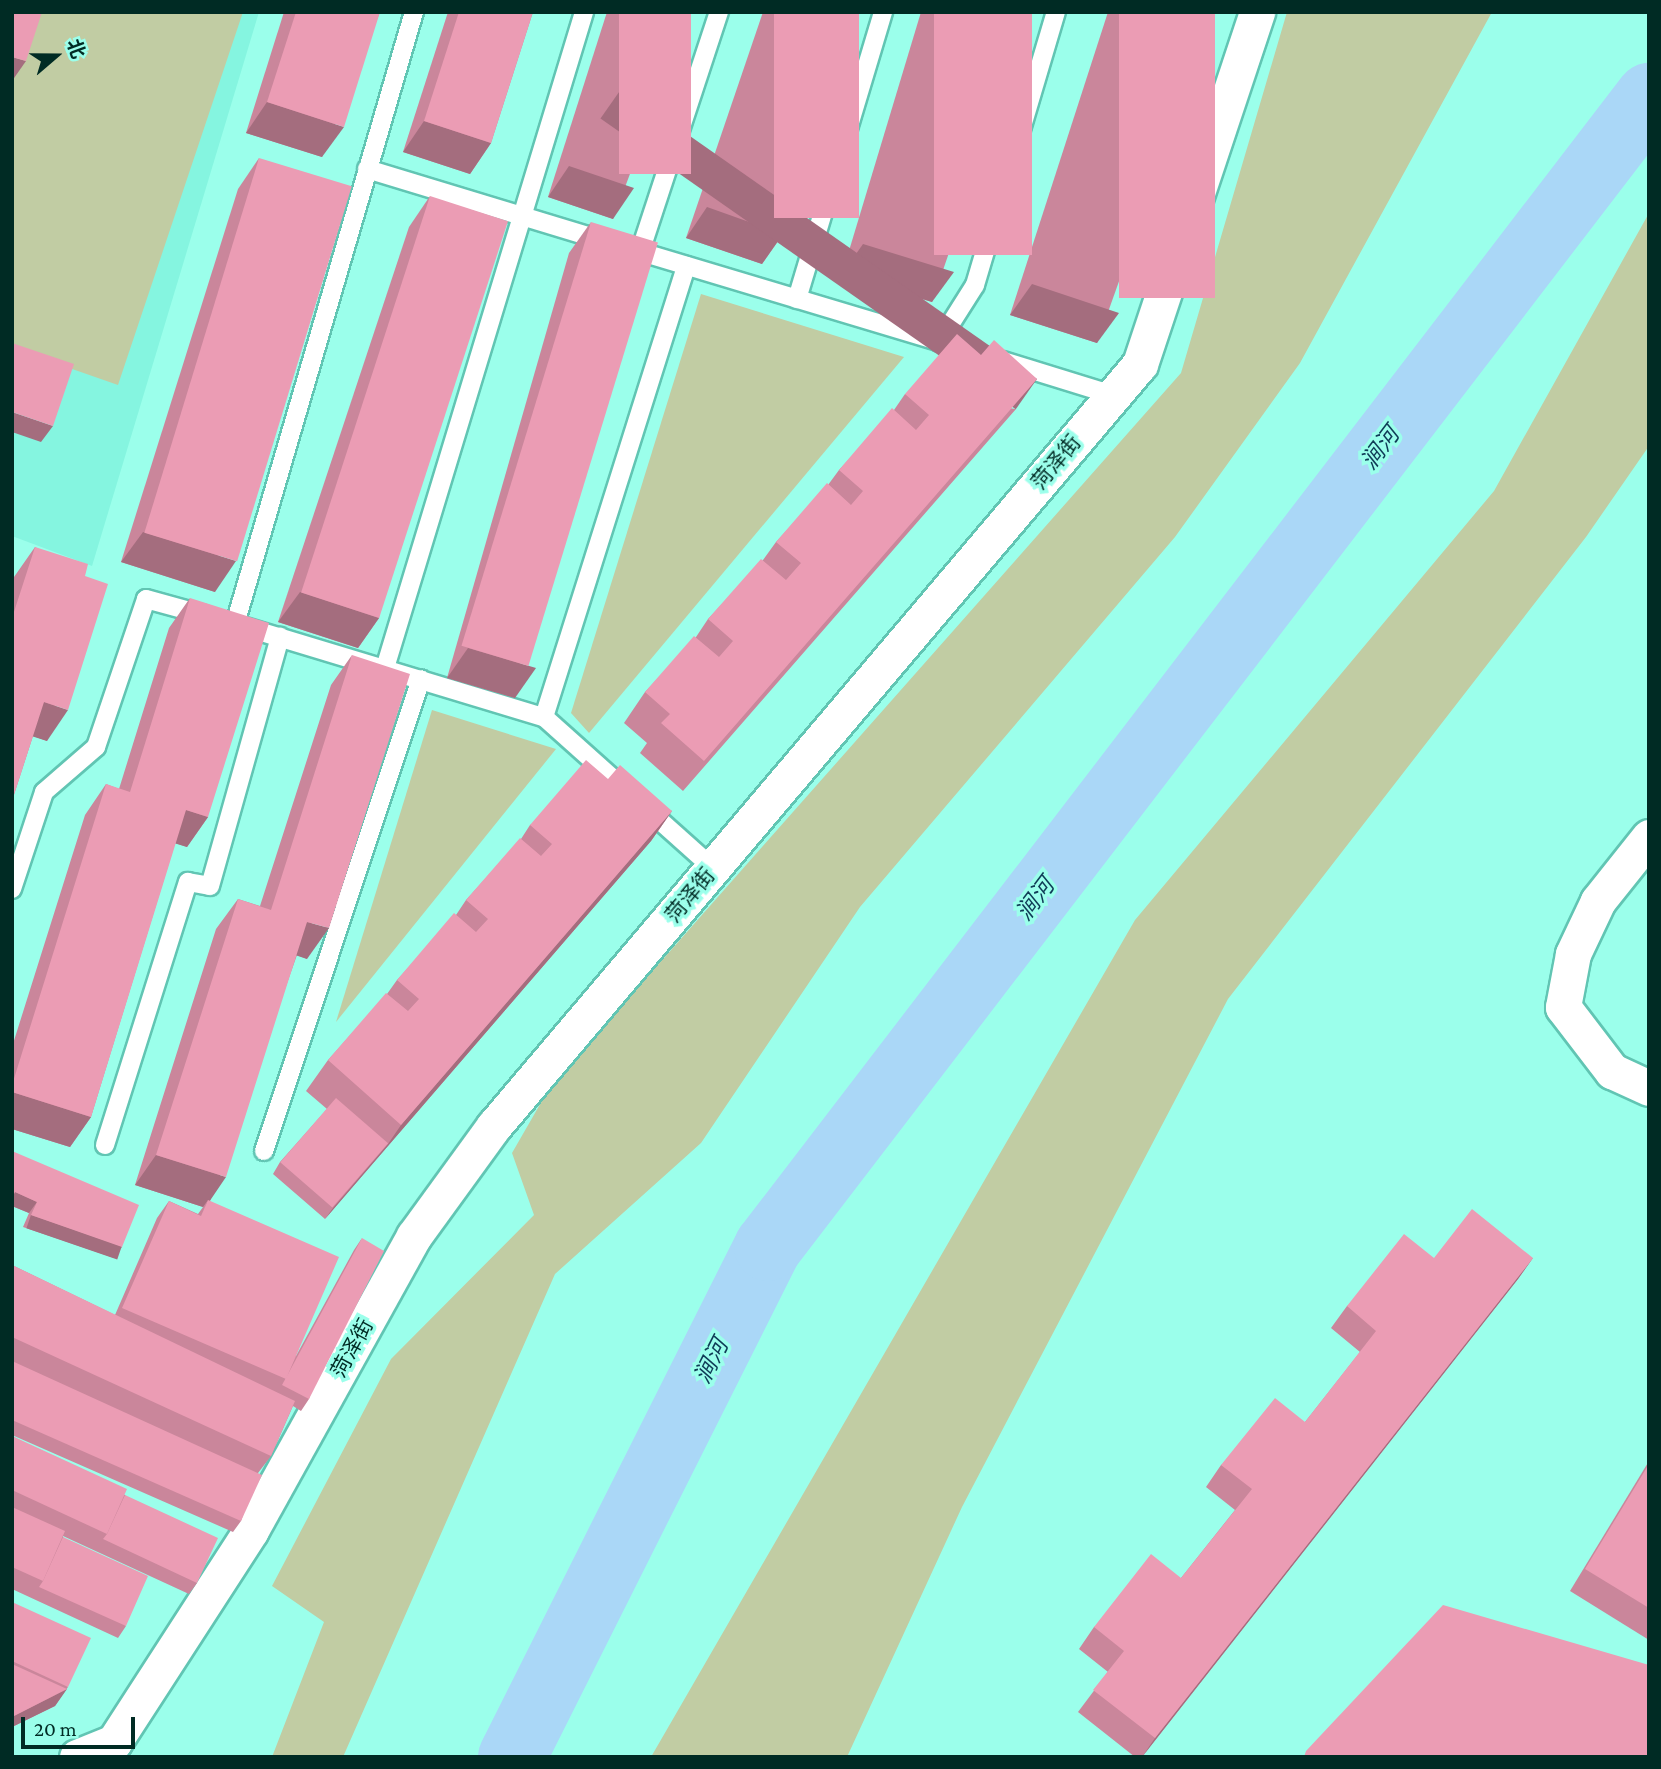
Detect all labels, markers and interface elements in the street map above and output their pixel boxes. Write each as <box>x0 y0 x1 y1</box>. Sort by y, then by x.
north arrow <box>21 21 91 91</box>
text: 北 <box>63 36 89 61</box>
water label: 涧河 <box>1355 421 1405 475</box>
street label: 菏泽街 <box>1026 430 1086 494</box>
street label: 菏泽街 <box>660 863 720 927</box>
water label: 涧河 <box>1010 872 1060 926</box>
street label: 菏泽街 <box>326 1314 378 1382</box>
water label: 涧河 <box>688 1334 734 1388</box>
scale bar <box>24 1702 138 1746</box>
text: 20 m <box>34 1717 77 1741</box>

